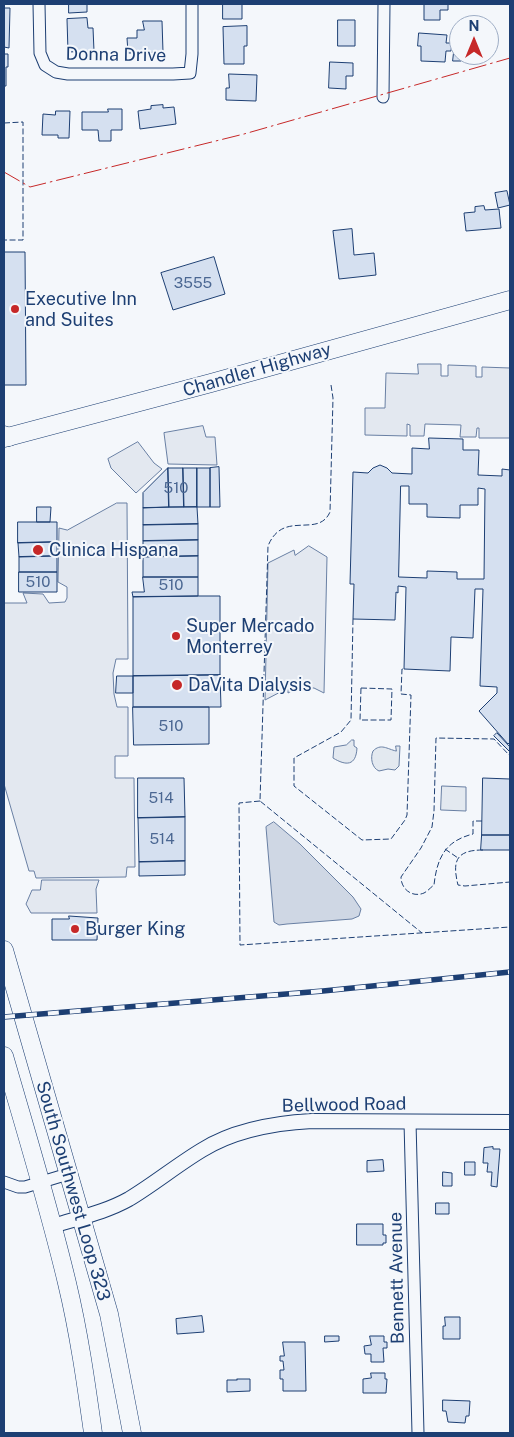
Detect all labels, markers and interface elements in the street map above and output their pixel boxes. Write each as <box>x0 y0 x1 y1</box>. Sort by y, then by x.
north arrow <box>449 15 499 65</box>
text: N <box>469 18 479 34</box>
street label: Donna Drive <box>65 43 167 67</box>
house number: 3555 <box>174 274 212 292</box>
place label: Executive Inn and Suites <box>25 288 137 330</box>
marker: Executive Inn and Suites <box>9 303 21 315</box>
street label: Chandler Highway <box>180 339 334 401</box>
house number: 510 <box>164 479 188 497</box>
place label: Clinica Hispana <box>49 539 178 561</box>
marker: Clinica Hispana <box>31 543 45 557</box>
house number: 510 <box>26 573 50 591</box>
house number: 510 <box>159 576 183 594</box>
place label: Super Mercado Monterrey <box>186 615 314 658</box>
marker: Super Mercado Monterrey <box>170 630 182 642</box>
place label: DaVita Dialysis <box>188 674 312 696</box>
marker: DaVita Dialysis <box>170 678 184 692</box>
house number: 510 <box>159 717 183 735</box>
house number: 514 <box>148 789 174 807</box>
house number: 514 <box>149 830 175 848</box>
place label: Burger King <box>85 918 185 940</box>
marker: Burger King <box>69 923 81 935</box>
street label: South Southwest Loop 323 <box>31 1079 115 1303</box>
street label: Bellwood Road <box>282 1093 406 1117</box>
street label: Bennett Avenue <box>385 1212 409 1344</box>

